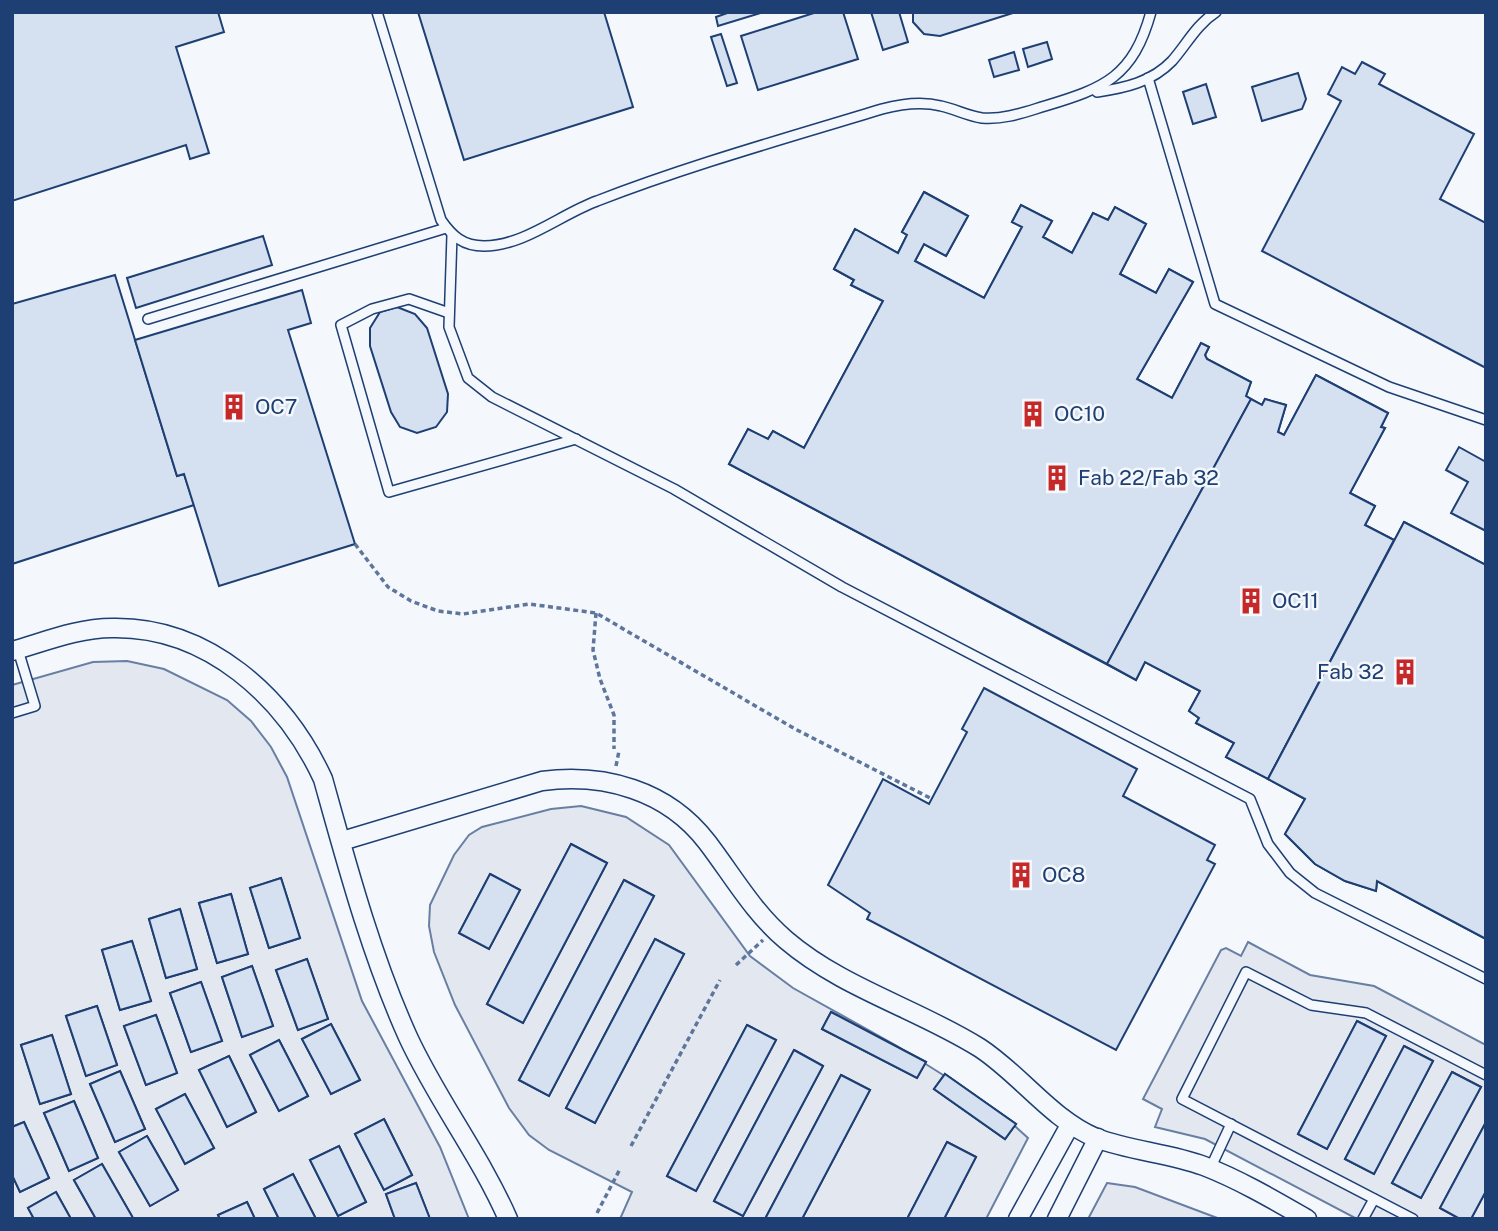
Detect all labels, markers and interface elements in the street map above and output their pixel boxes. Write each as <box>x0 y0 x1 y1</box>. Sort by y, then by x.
building icon: OC7 <box>219 392 249 422</box>
place label: OC7 <box>255 394 297 419</box>
building icon: OC10 <box>1018 399 1048 429</box>
place label: OC10 <box>1054 401 1105 426</box>
building icon: Fab 22/Fab 32 <box>1042 463 1072 493</box>
place label: Fab 22/Fab 32 <box>1078 465 1219 490</box>
building icon: OC11 <box>1236 586 1266 616</box>
place label: OC11 <box>1272 588 1319 613</box>
building icon: Fab 32 <box>1390 657 1420 687</box>
place label: Fab 32 <box>1317 659 1384 684</box>
building icon: OC8 <box>1006 860 1036 890</box>
place label: OC8 <box>1042 862 1085 887</box>

